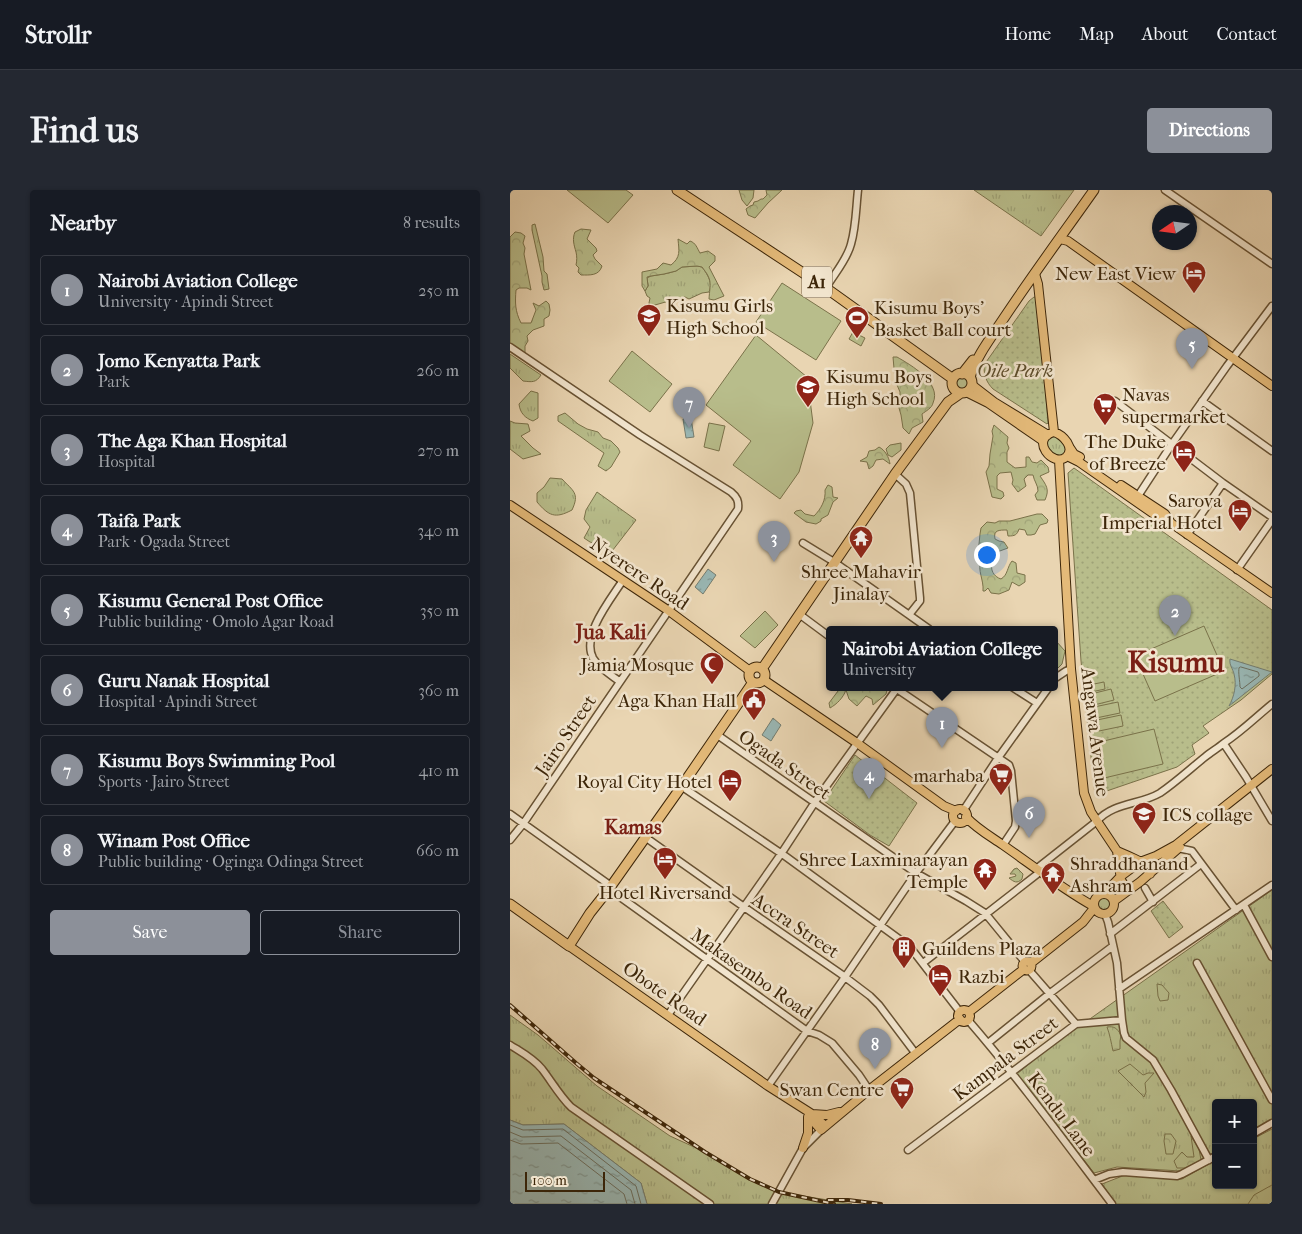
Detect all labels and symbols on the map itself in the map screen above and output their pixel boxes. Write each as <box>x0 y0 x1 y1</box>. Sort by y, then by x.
north arrow <box>1152 205 1197 250</box>
hotel icon: New East View <box>1181 260 1207 294</box>
place label: New East View <box>1055 263 1177 285</box>
road number: A1 <box>802 266 832 298</box>
place label: Kisumu Girls High School <box>666 295 773 339</box>
place label: Kisumu Boys' Basket Ball court <box>874 297 1011 341</box>
school or university icon: Kisumu Girls High School <box>636 303 662 337</box>
sports icon: Kisumu Boys' Basket Ball court <box>844 305 870 339</box>
pin: 5 <box>1176 328 1208 369</box>
park label: Oile Park <box>977 360 1053 382</box>
place label: Kisumu Boys High School <box>826 366 932 410</box>
school or university icon: Kisumu Boys High School <box>795 374 821 408</box>
place label: Navas supermarket <box>1122 384 1226 428</box>
pin: 7 <box>673 387 705 428</box>
supermarket icon: Navas supermarket <box>1092 392 1118 426</box>
place label: The Duke of Breeze <box>1085 431 1166 475</box>
hotel icon: The Duke of Breeze <box>1171 439 1197 473</box>
place label: Sarova Imperial Hotel <box>1102 490 1222 534</box>
hotel icon: Sarova Imperial Hotel <box>1227 498 1253 532</box>
pin: 3 <box>758 521 790 562</box>
temple icon: Shree Mahavir Jinalay <box>848 525 874 559</box>
street label: Nyerere Road <box>586 533 693 615</box>
your location <box>974 542 1000 568</box>
place label: Shree Mahavir Jinalay <box>801 561 922 605</box>
pin: 2 <box>1159 595 1191 636</box>
district label: Jua Kali <box>574 620 647 644</box>
district label: Kisumu <box>1127 646 1225 680</box>
mosque icon: Jamia Mosque <box>699 651 725 685</box>
place label: Jamia Mosque <box>578 654 694 676</box>
street label: Angawa Avenue <box>1076 665 1114 798</box>
public building icon: Aga Khan Hall <box>741 687 767 721</box>
place label: Aga Khan Hall <box>617 690 736 712</box>
street label: Jairo Street <box>530 691 601 782</box>
pin: 1 <box>926 707 958 748</box>
street label: Ogada Street <box>734 725 835 805</box>
pin: 4 <box>853 758 885 799</box>
supermarket icon: marhaba <box>988 762 1014 796</box>
place label: marhaba <box>913 765 984 787</box>
hotel icon: Royal City Hotel <box>717 768 743 802</box>
place label: Royal City Hotel <box>577 771 712 793</box>
pin: 6 <box>1013 797 1045 838</box>
school or university icon: ICS collage <box>1131 801 1157 835</box>
place label: ICS collage <box>1162 804 1253 826</box>
district label: Kamas <box>604 816 662 839</box>
hotel icon: Hotel Riversand <box>652 846 678 880</box>
place label: Shree Laxminarayan Temple <box>799 849 968 893</box>
place label: Shraddhanand Ashram <box>1069 853 1189 897</box>
temple icon: Shree Laxminarayan Temple <box>972 857 998 891</box>
temple icon: Shraddhanand Ashram <box>1040 861 1066 895</box>
place label: Hotel Riversand <box>599 882 732 904</box>
street label: Accra Street <box>747 888 843 963</box>
street label: Makasembo Road <box>687 924 817 1024</box>
building icon: Guildens Plaza <box>891 935 917 969</box>
place label: Guildens Plaza <box>922 938 1042 960</box>
street label: Obote Road <box>618 957 711 1031</box>
hotel icon: Razbi <box>927 963 953 997</box>
place label: Razbi <box>958 966 1005 988</box>
street label: Kampala Street <box>949 1012 1063 1105</box>
pin: 8 <box>859 1028 891 1069</box>
street label: Kendu Lane <box>1022 1068 1100 1161</box>
supermarket icon: Swan Centre <box>889 1076 915 1110</box>
place label: Swan Centre <box>779 1079 884 1101</box>
scale bar <box>525 1169 605 1192</box>

